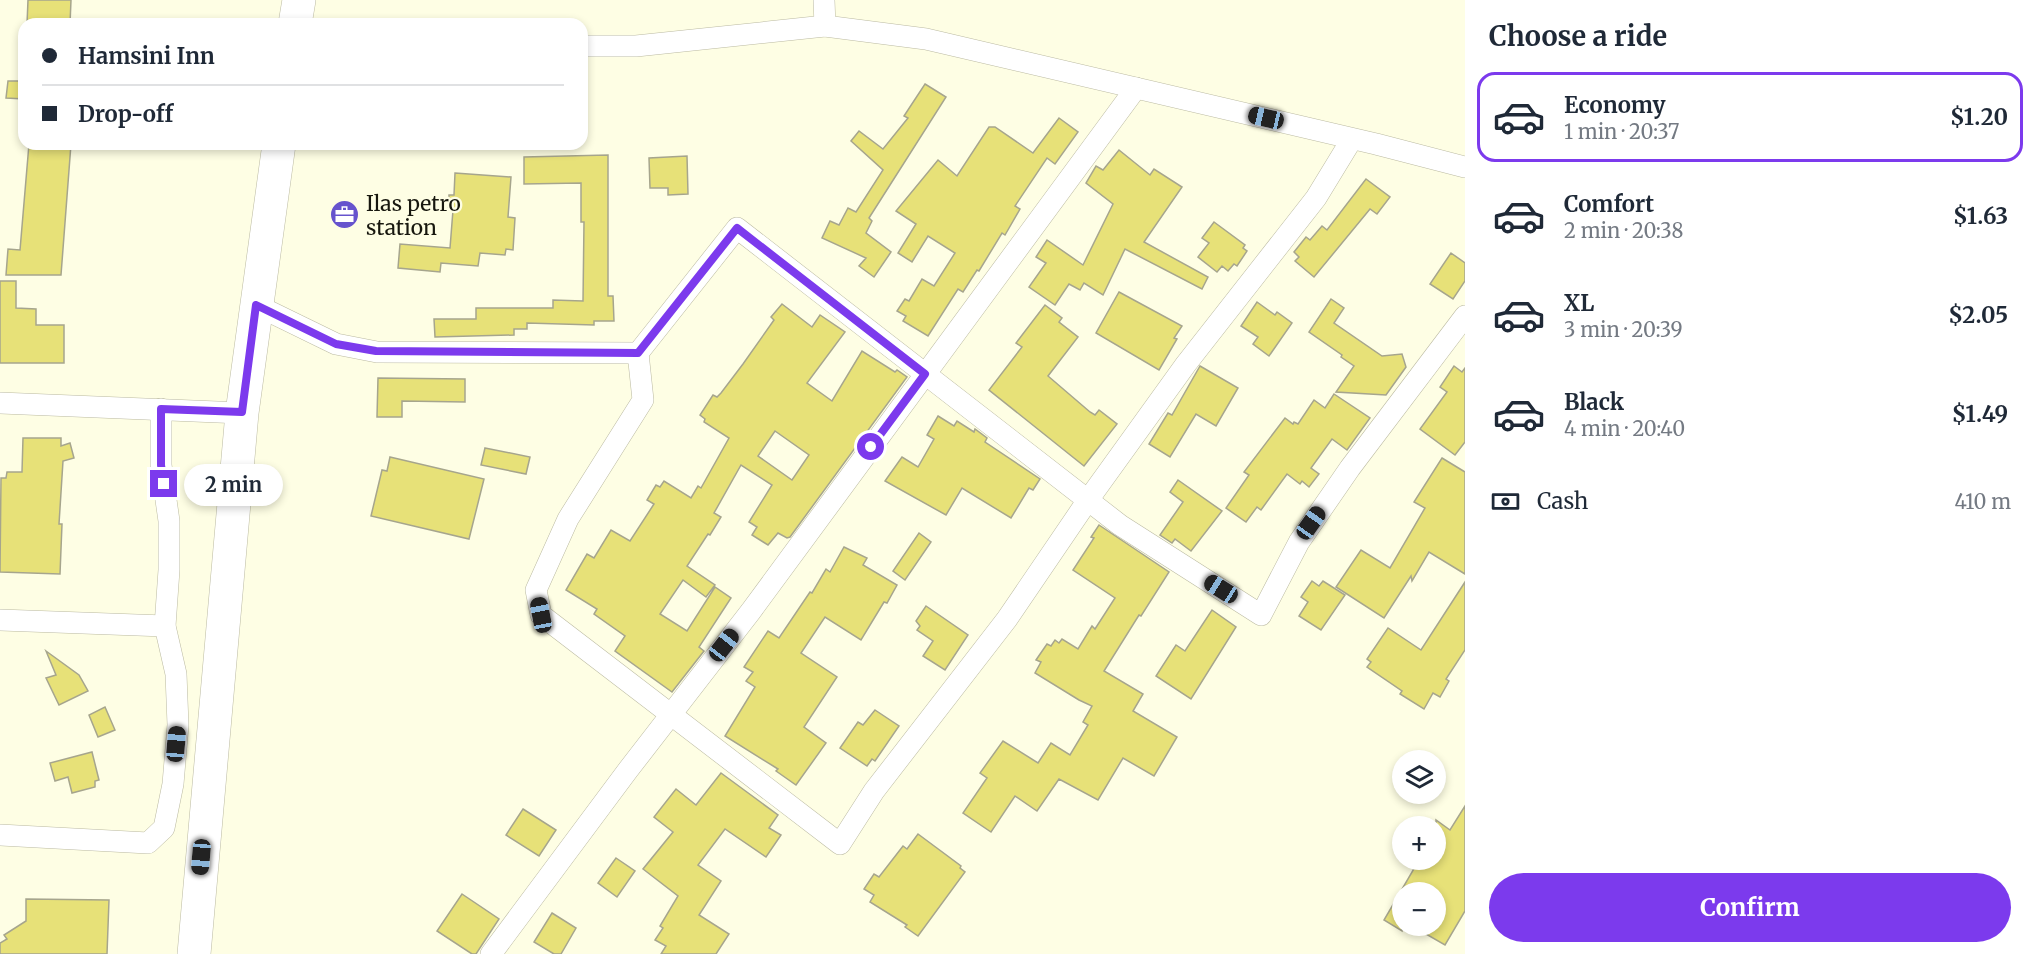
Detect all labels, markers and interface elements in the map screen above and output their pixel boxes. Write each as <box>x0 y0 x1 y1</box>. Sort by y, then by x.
text: Choose a ride <box>1489 19 1667 53</box>
text: Hamsini Inn <box>78 42 215 70</box>
icon: car <box>1492 90 1546 144</box>
text: Economy <box>1564 91 1665 119</box>
text: Drop-off <box>78 100 173 128</box>
text: $1.20 <box>1950 103 2008 131</box>
car <box>1246 105 1286 131</box>
text: 1 min · 20:37 <box>1564 119 1679 144</box>
icon: car <box>1492 189 1546 243</box>
place label: Ilas petro station <box>366 190 461 241</box>
text: Comfort <box>1564 190 1654 218</box>
office icon: Ilas petro station <box>329 199 361 231</box>
text: $1.63 <box>1953 202 2008 230</box>
text: 2 min · 20:38 <box>1564 218 1683 243</box>
icon: car <box>1492 288 1546 342</box>
text: XL <box>1564 289 1594 317</box>
text: $2.05 <box>1948 301 2008 329</box>
text: 3 min · 20:39 <box>1564 317 1683 342</box>
icon: car <box>1492 387 1546 441</box>
text: Black <box>1564 388 1624 416</box>
text: $1.49 <box>1952 400 2008 428</box>
text: 4 min · 20:40 <box>1564 416 1685 441</box>
route start <box>857 433 884 460</box>
callout: 2 min <box>185 463 284 505</box>
route end <box>150 470 177 497</box>
text: 2 min <box>205 472 262 497</box>
icon: cash <box>1489 485 1522 518</box>
text: Cash <box>1537 487 1588 515</box>
text: 410 m <box>1954 489 2011 514</box>
car <box>1293 503 1329 543</box>
car <box>1201 572 1241 606</box>
car <box>529 596 553 634</box>
car <box>706 625 742 665</box>
car <box>165 725 187 763</box>
map controls <box>1392 750 1446 936</box>
button: layers <box>1392 750 1446 804</box>
button: + <box>1392 816 1446 870</box>
car <box>190 838 212 876</box>
button: Confirm <box>1489 873 2011 942</box>
button: − <box>1392 882 1446 936</box>

